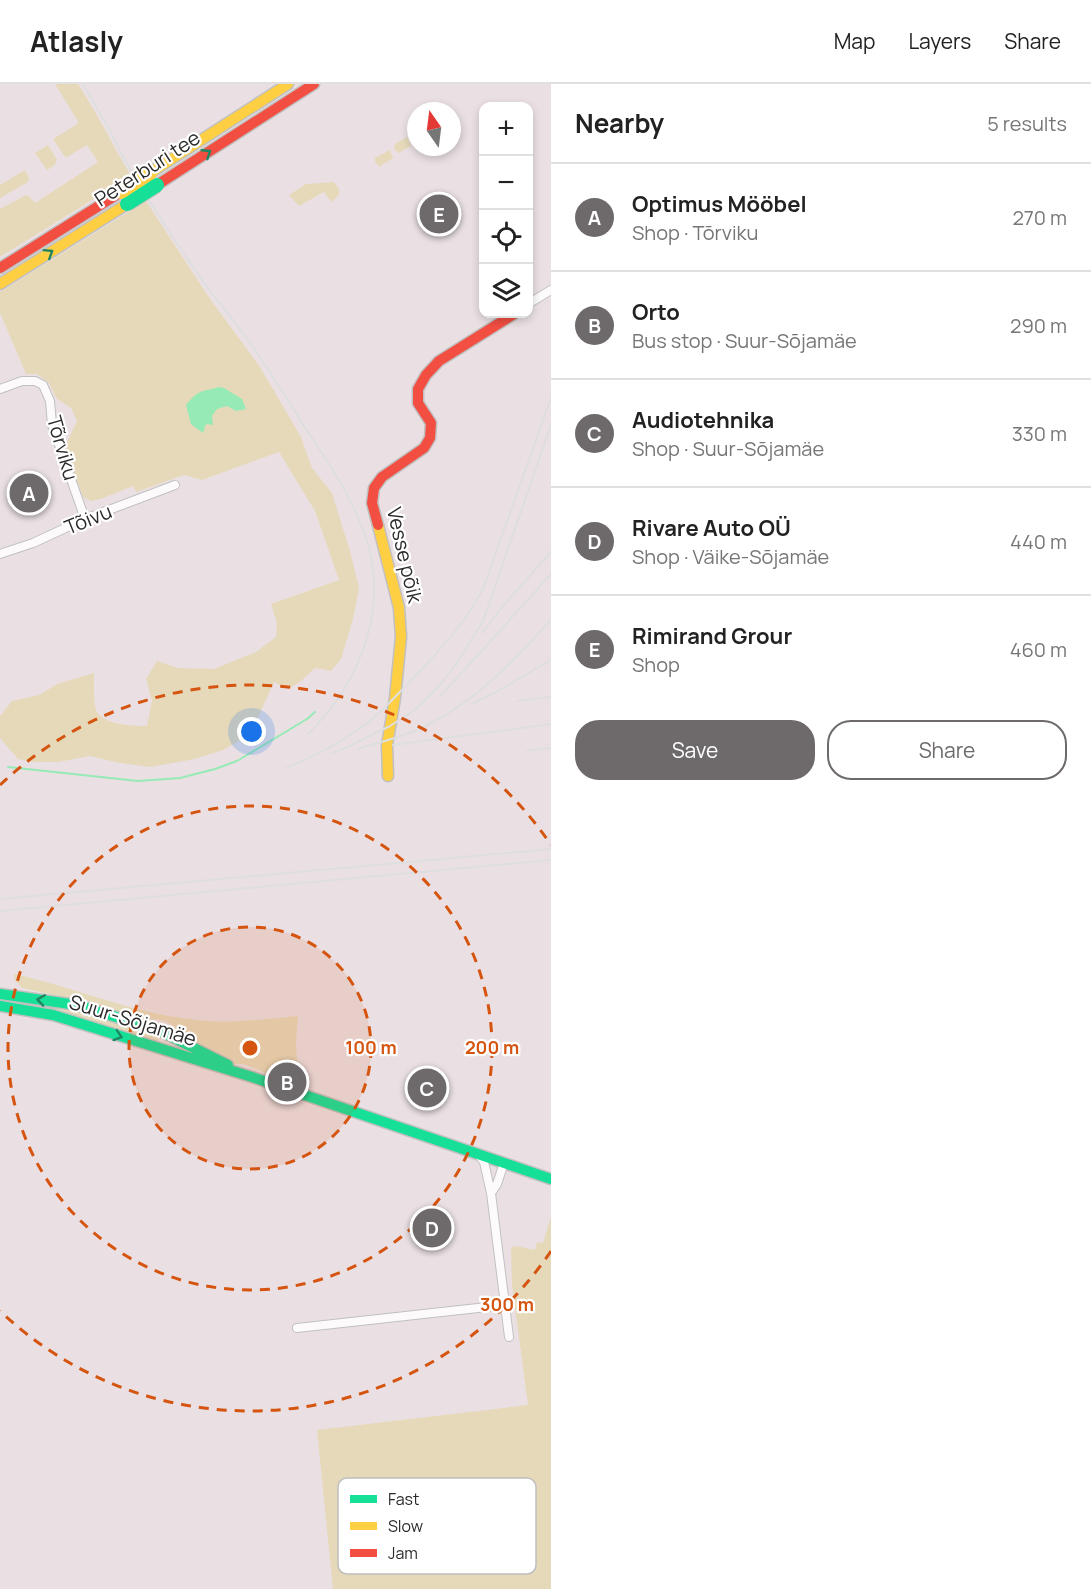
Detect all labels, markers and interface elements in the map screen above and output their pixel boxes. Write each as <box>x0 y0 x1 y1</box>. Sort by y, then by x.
text: Atlasly <box>30 22 123 60</box>
text: Map <box>834 27 875 55</box>
text: Layers <box>908 27 971 55</box>
text: Share <box>1004 27 1061 55</box>
north arrow <box>407 102 461 156</box>
map controls <box>479 102 533 318</box>
button: + <box>479 102 533 156</box>
text: Nearby <box>575 105 664 141</box>
text: 5 results <box>987 110 1067 137</box>
street label: Peterburi tee <box>89 124 205 212</box>
one-way arrow <box>200 149 211 160</box>
button: − <box>479 156 533 210</box>
text: Optimus Mööbel <box>632 189 807 219</box>
pin: E <box>420 192 458 236</box>
text: A <box>588 204 601 231</box>
text: 270 m <box>1012 204 1067 231</box>
button: locate <box>479 210 533 264</box>
text: Shop · Tõrviku <box>632 219 758 246</box>
one-way arrow <box>43 249 54 260</box>
button: layers <box>479 264 533 318</box>
text: Orto <box>632 297 680 327</box>
text: B <box>588 312 601 339</box>
text: 290 m <box>1010 312 1067 339</box>
text: Bus stop · Suur-Sõjamäe <box>632 327 857 354</box>
text: Audiotehnika <box>632 405 774 435</box>
street label: Tõrviku <box>41 413 85 483</box>
text: C <box>587 420 602 447</box>
text: 330 m <box>1012 420 1067 447</box>
text: Shop · Suur-Sõjamäe <box>632 435 824 462</box>
pin: A <box>9 470 48 516</box>
street label: Tõivu <box>60 497 116 541</box>
street label: Vesse põik <box>381 504 429 607</box>
text: Rivare Auto OÜ <box>632 513 791 543</box>
text: D <box>587 528 602 555</box>
text: 440 m <box>1010 528 1067 555</box>
text: Shop · Väike-Sõjamäe <box>632 543 829 570</box>
text: Rimirand Grour <box>632 621 792 651</box>
text: E <box>589 636 600 663</box>
text: 460 m <box>1010 636 1067 663</box>
text: Shop <box>632 651 680 678</box>
your location <box>237 717 266 746</box>
button: Save <box>575 720 815 780</box>
button: Share <box>827 720 1067 780</box>
street label: Suur-Sõjamäe <box>66 988 200 1052</box>
one-way arrow <box>37 994 46 1006</box>
one-way arrow <box>112 1029 123 1041</box>
text: 100 m <box>345 1035 397 1059</box>
text: 200 m <box>465 1035 519 1059</box>
centre of rings <box>240 1038 260 1058</box>
pin: B <box>268 1060 306 1104</box>
pin: C <box>408 1066 446 1110</box>
pin: D <box>412 1206 452 1250</box>
text: 300 m <box>480 1292 534 1316</box>
legend <box>338 1478 536 1574</box>
text: Fast <box>388 1488 419 1510</box>
text: Slow <box>388 1515 423 1537</box>
text: Jam <box>388 1542 418 1564</box>

